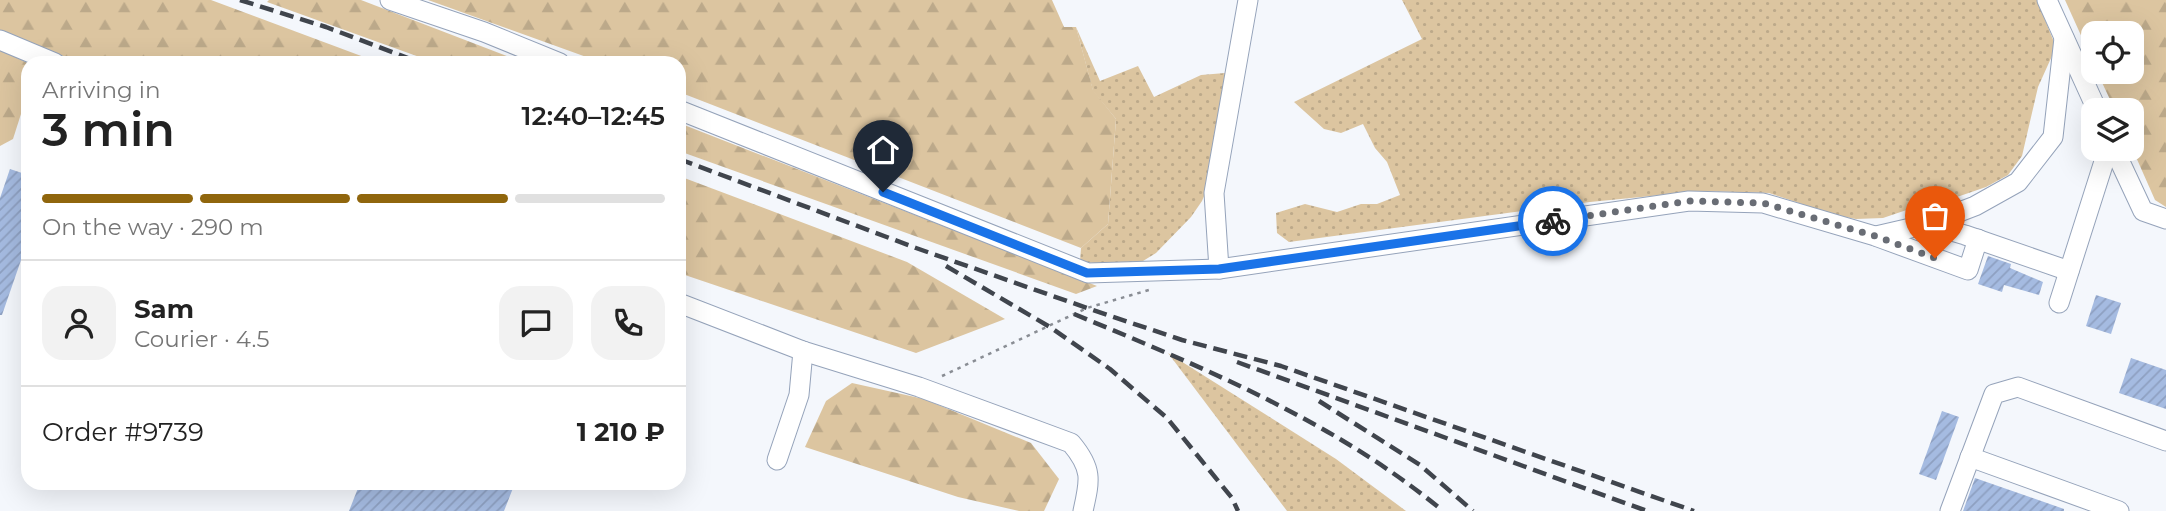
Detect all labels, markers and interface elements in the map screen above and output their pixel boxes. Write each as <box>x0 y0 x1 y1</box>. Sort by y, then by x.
map controls <box>2081 21 2144 161</box>
button: locate <box>2081 21 2144 84</box>
text: Arriving in <box>42 76 161 104</box>
button: layers <box>2081 98 2144 161</box>
text: 12:40–12:45 <box>522 100 665 132</box>
text: 3 min <box>42 101 175 158</box>
pin <box>853 120 913 192</box>
icon: home <box>864 131 902 169</box>
courier <box>1518 186 1588 256</box>
pin <box>1905 186 1965 258</box>
icon: bag <box>1916 197 1954 235</box>
icon: bike <box>1534 202 1572 240</box>
text: On the way · 290 m <box>42 213 264 241</box>
button: person <box>42 286 116 360</box>
button: chat <box>499 286 573 360</box>
button: phone <box>591 286 665 360</box>
text: Sam <box>134 293 194 325</box>
text: Courier · 4.5 <box>134 325 269 353</box>
text: Order #9739 <box>42 416 204 448</box>
text: 1 210 ₽ <box>577 416 665 448</box>

